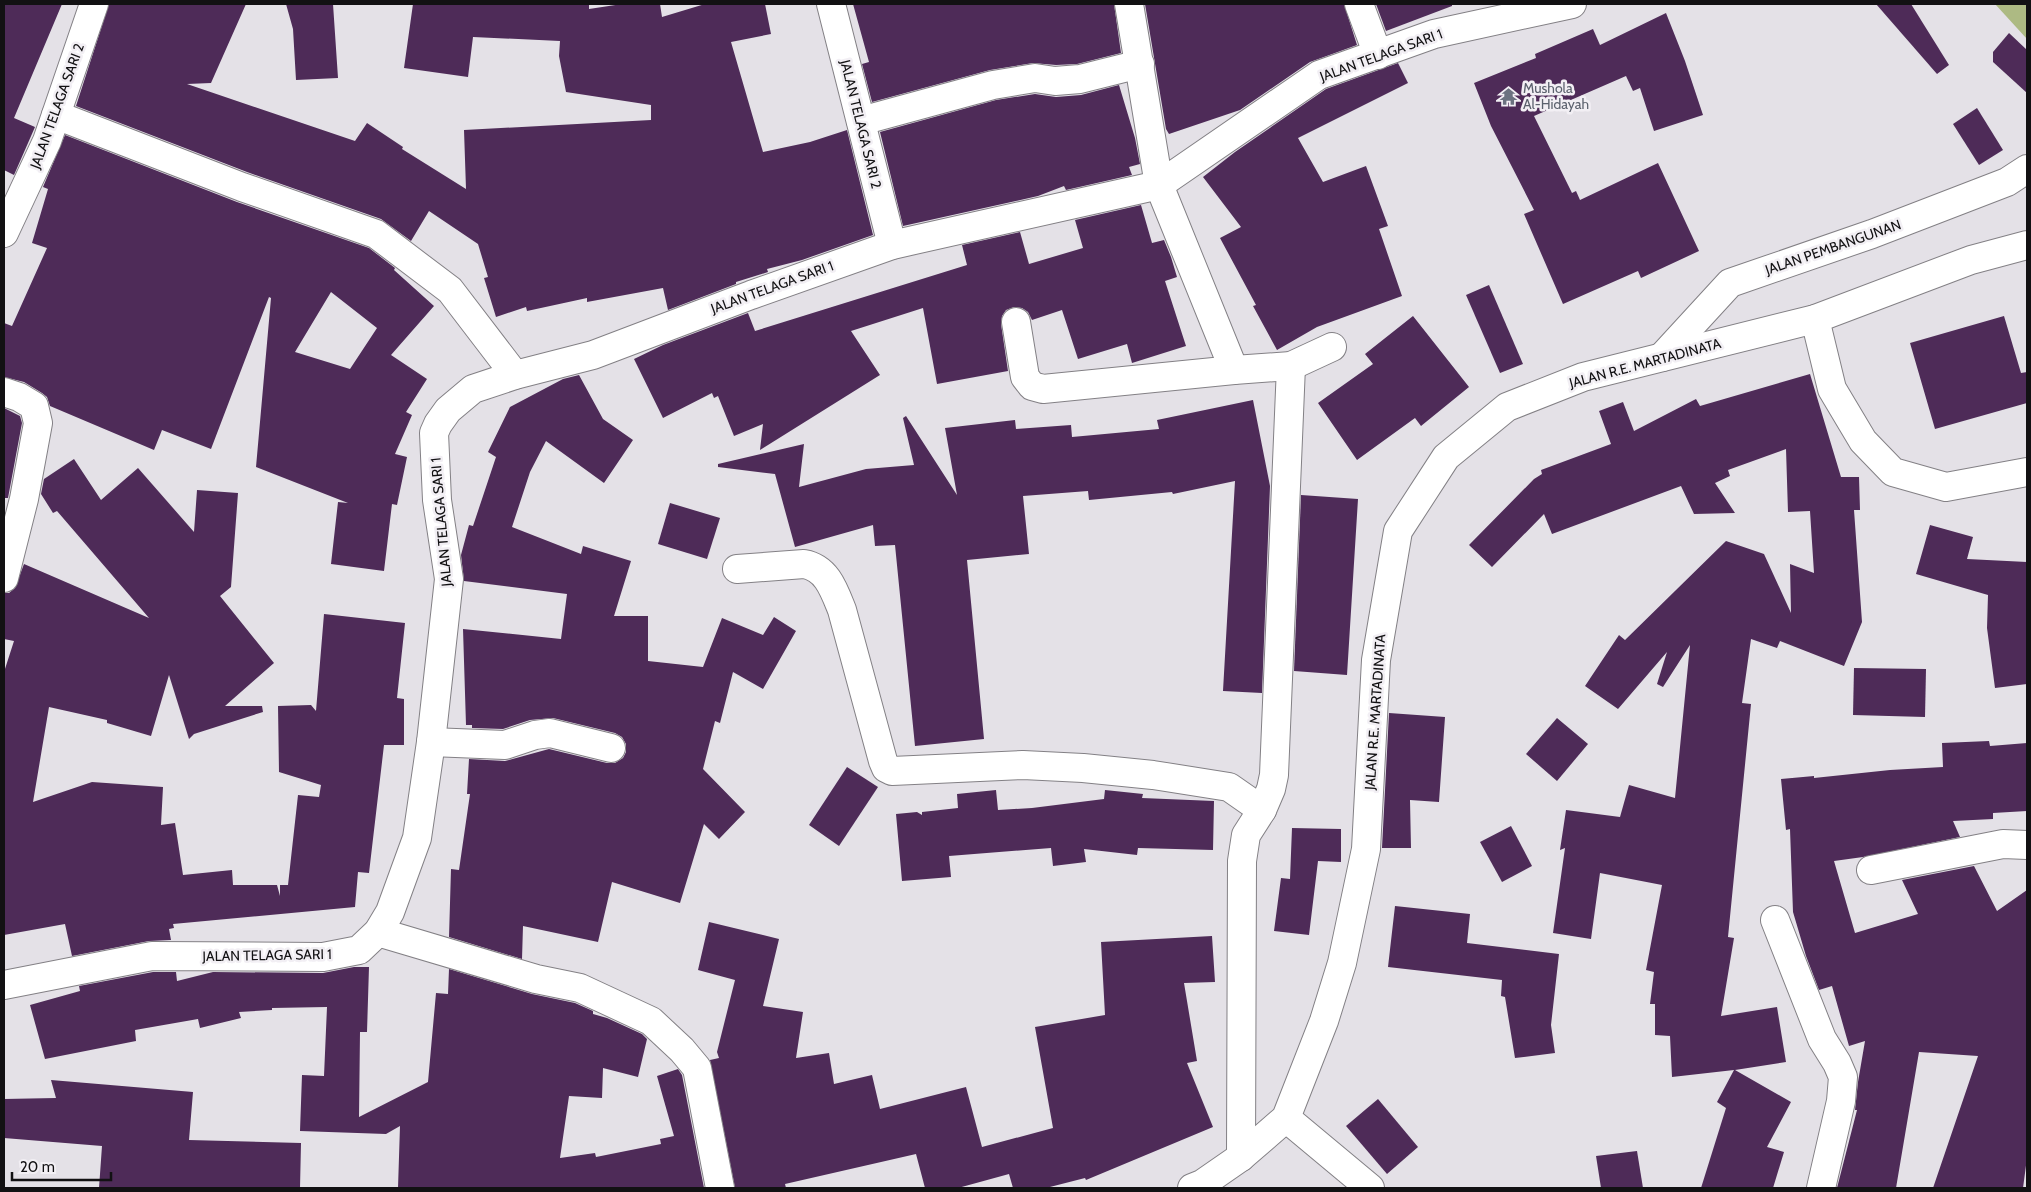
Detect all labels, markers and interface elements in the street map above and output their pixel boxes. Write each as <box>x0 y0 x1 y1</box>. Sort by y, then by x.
street label: JALAN TELAGA SARI 1 <box>1316 24 1445 86</box>
street label: JALAN TELAGA SARI 2 <box>26 41 88 172</box>
street label: JALAN TELAGA SARI 2 <box>836 57 886 190</box>
place label: Mushola Al-Hidayah <box>1523 79 1589 113</box>
temple icon: Mushola Al-Hidayah <box>1499 86 1519 106</box>
street label: JALAN PEMBANGUNAN <box>1762 215 1903 279</box>
street label: JALAN TELAGA SARI 1 <box>707 256 836 318</box>
street label: JALAN R.E. MARTADINATA <box>1566 334 1723 392</box>
street label: JALAN TELAGA SARI 1 <box>426 457 456 588</box>
street label: JALAN R.E. MARTADINATA <box>1360 633 1389 792</box>
street label: JALAN TELAGA SARI 1 <box>201 945 332 965</box>
scale bar <box>12 1150 111 1182</box>
text: 20 m <box>20 1158 55 1176</box>

